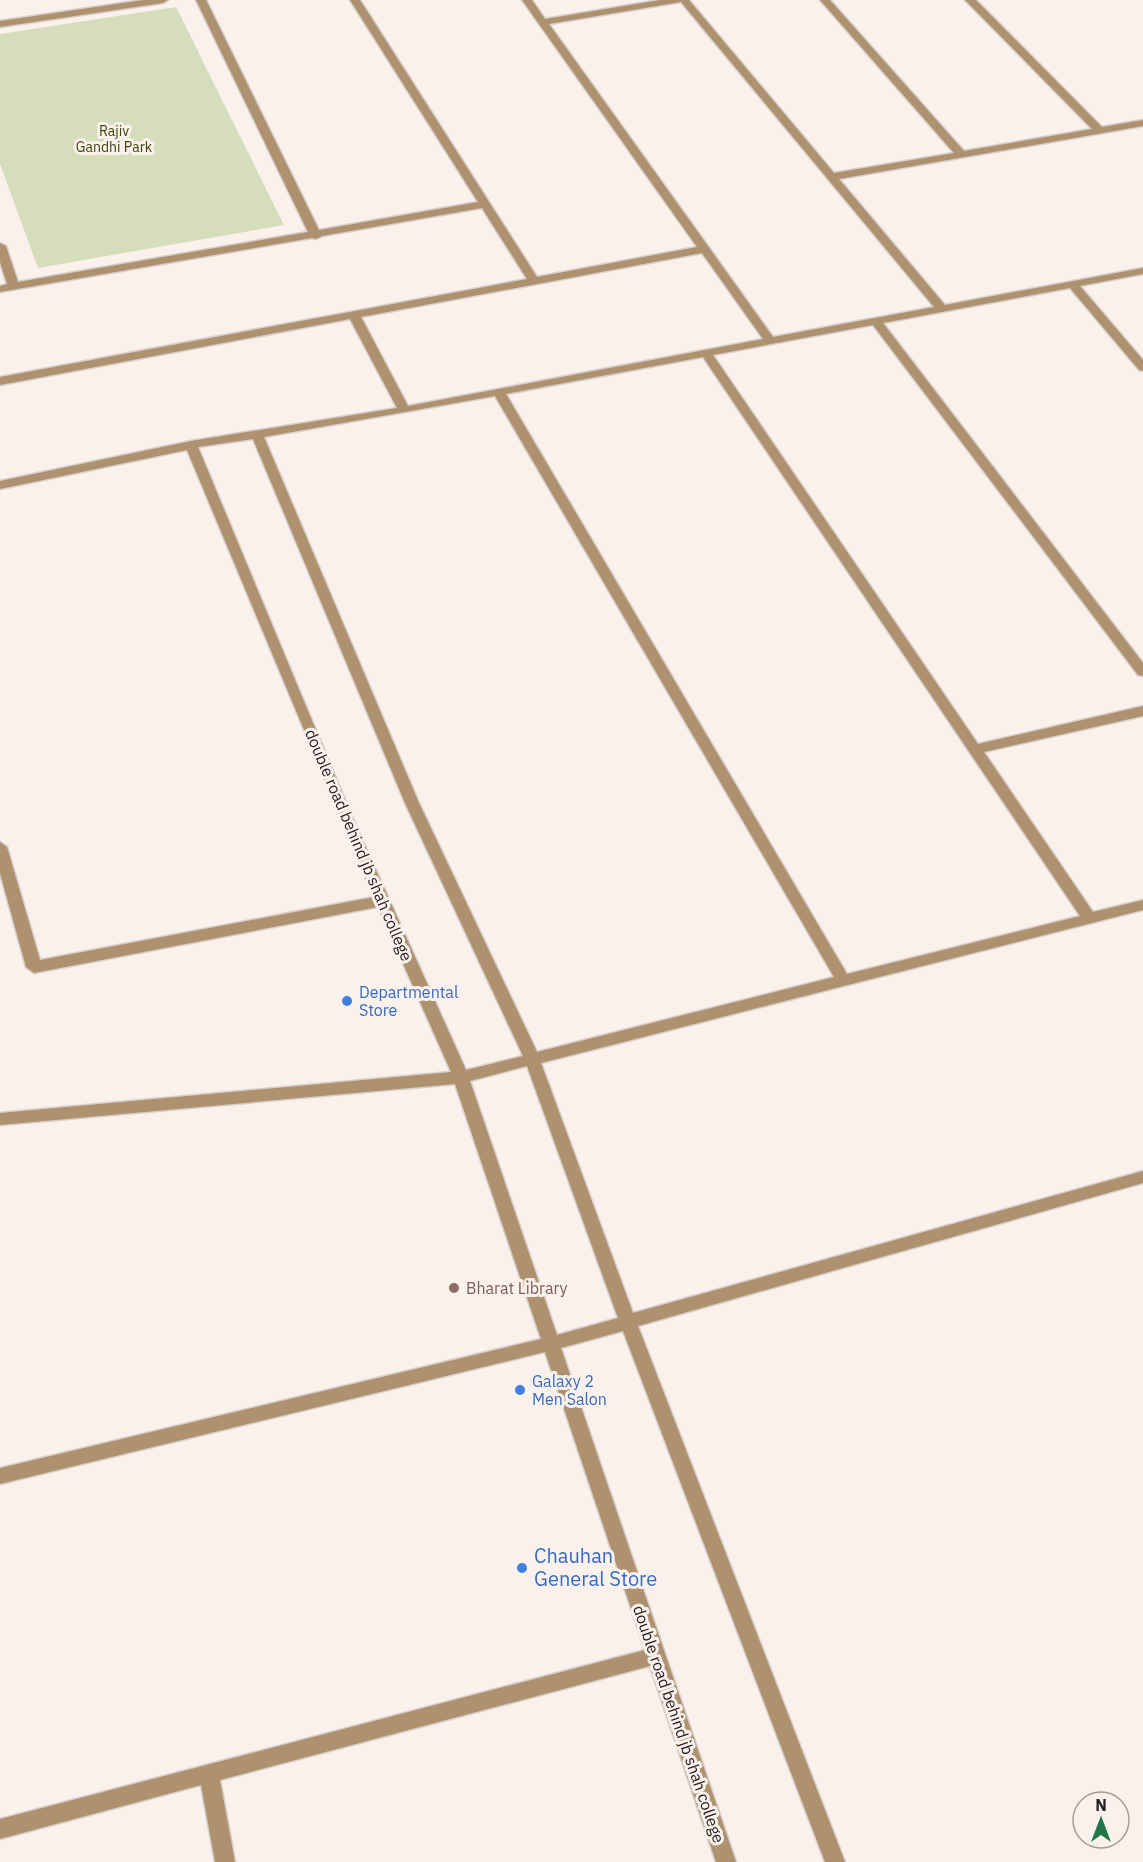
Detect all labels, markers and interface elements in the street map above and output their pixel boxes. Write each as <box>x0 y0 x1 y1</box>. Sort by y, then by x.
park label: Rajiv Gandhi Park <box>76 122 153 156</box>
street label: double road behind jb shah college <box>301 726 417 964</box>
place label: Departmental Store <box>359 982 458 1020</box>
marker: Departmental Store <box>340 994 354 1008</box>
place label: Bharat Library <box>466 1278 568 1298</box>
marker: Bharat Library <box>447 1281 461 1295</box>
place label: Galaxy 2 Men Salon <box>532 1371 607 1409</box>
marker: Galaxy 2 Men Salon <box>513 1383 527 1397</box>
place label: Chauhan General Store <box>534 1542 657 1592</box>
marker: Chauhan General Store <box>515 1561 529 1575</box>
street label: double road behind jb shah college <box>629 1603 729 1846</box>
north arrow <box>1071 1790 1131 1850</box>
text: N <box>1095 1795 1107 1815</box>

